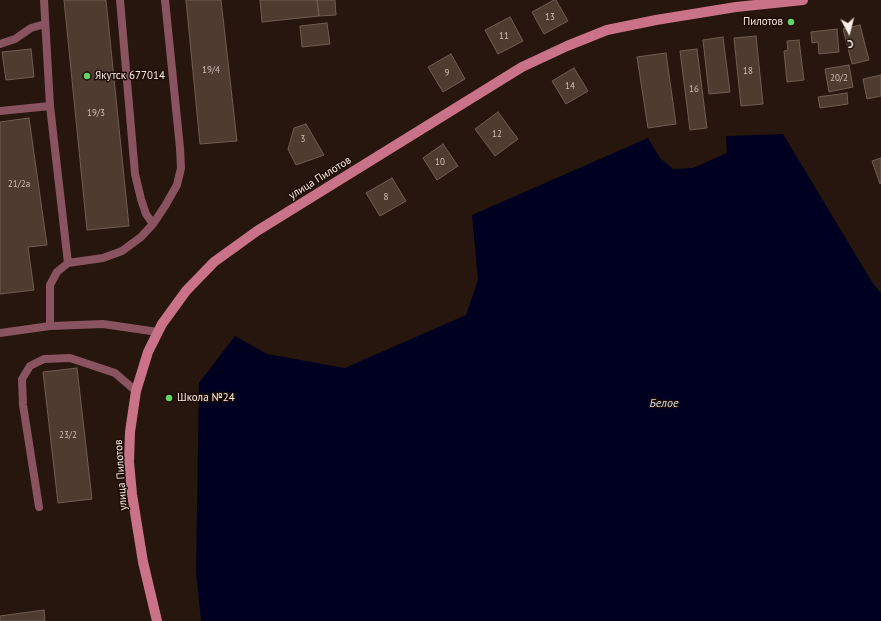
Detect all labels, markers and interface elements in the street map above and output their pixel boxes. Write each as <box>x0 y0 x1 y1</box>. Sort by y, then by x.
house number: 13 <box>545 12 555 22</box>
north arrow <box>829 12 869 52</box>
place label: Пилотов <box>743 15 783 29</box>
marker: Пилотов <box>786 17 796 27</box>
house number: 11 <box>499 31 509 41</box>
text: С <box>847 37 854 51</box>
house number: 19/4 <box>202 65 220 75</box>
house number: 18 <box>743 66 753 76</box>
house number: 9 <box>445 68 449 78</box>
place label: Якутск 677014 <box>95 69 165 83</box>
marker: Якутск 677014 <box>82 71 92 81</box>
house number: 20/2 <box>830 73 848 83</box>
house number: 14 <box>565 81 575 91</box>
house number: 16 <box>689 84 699 94</box>
house number: 19/3 <box>87 108 105 118</box>
house number: 12 <box>492 129 502 139</box>
house number: 3 <box>301 134 305 144</box>
street label: улица Пилотов <box>286 154 354 202</box>
house number: 10 <box>435 157 445 167</box>
house number: 21/2а <box>8 179 30 189</box>
house number: 8 <box>384 192 388 202</box>
place label: Школа №24 <box>177 391 235 405</box>
marker: Школа №24 <box>164 393 174 403</box>
water label: Белое <box>649 397 679 411</box>
house number: 23/2 <box>59 430 77 440</box>
street label: улица Пилотов <box>112 439 130 511</box>

